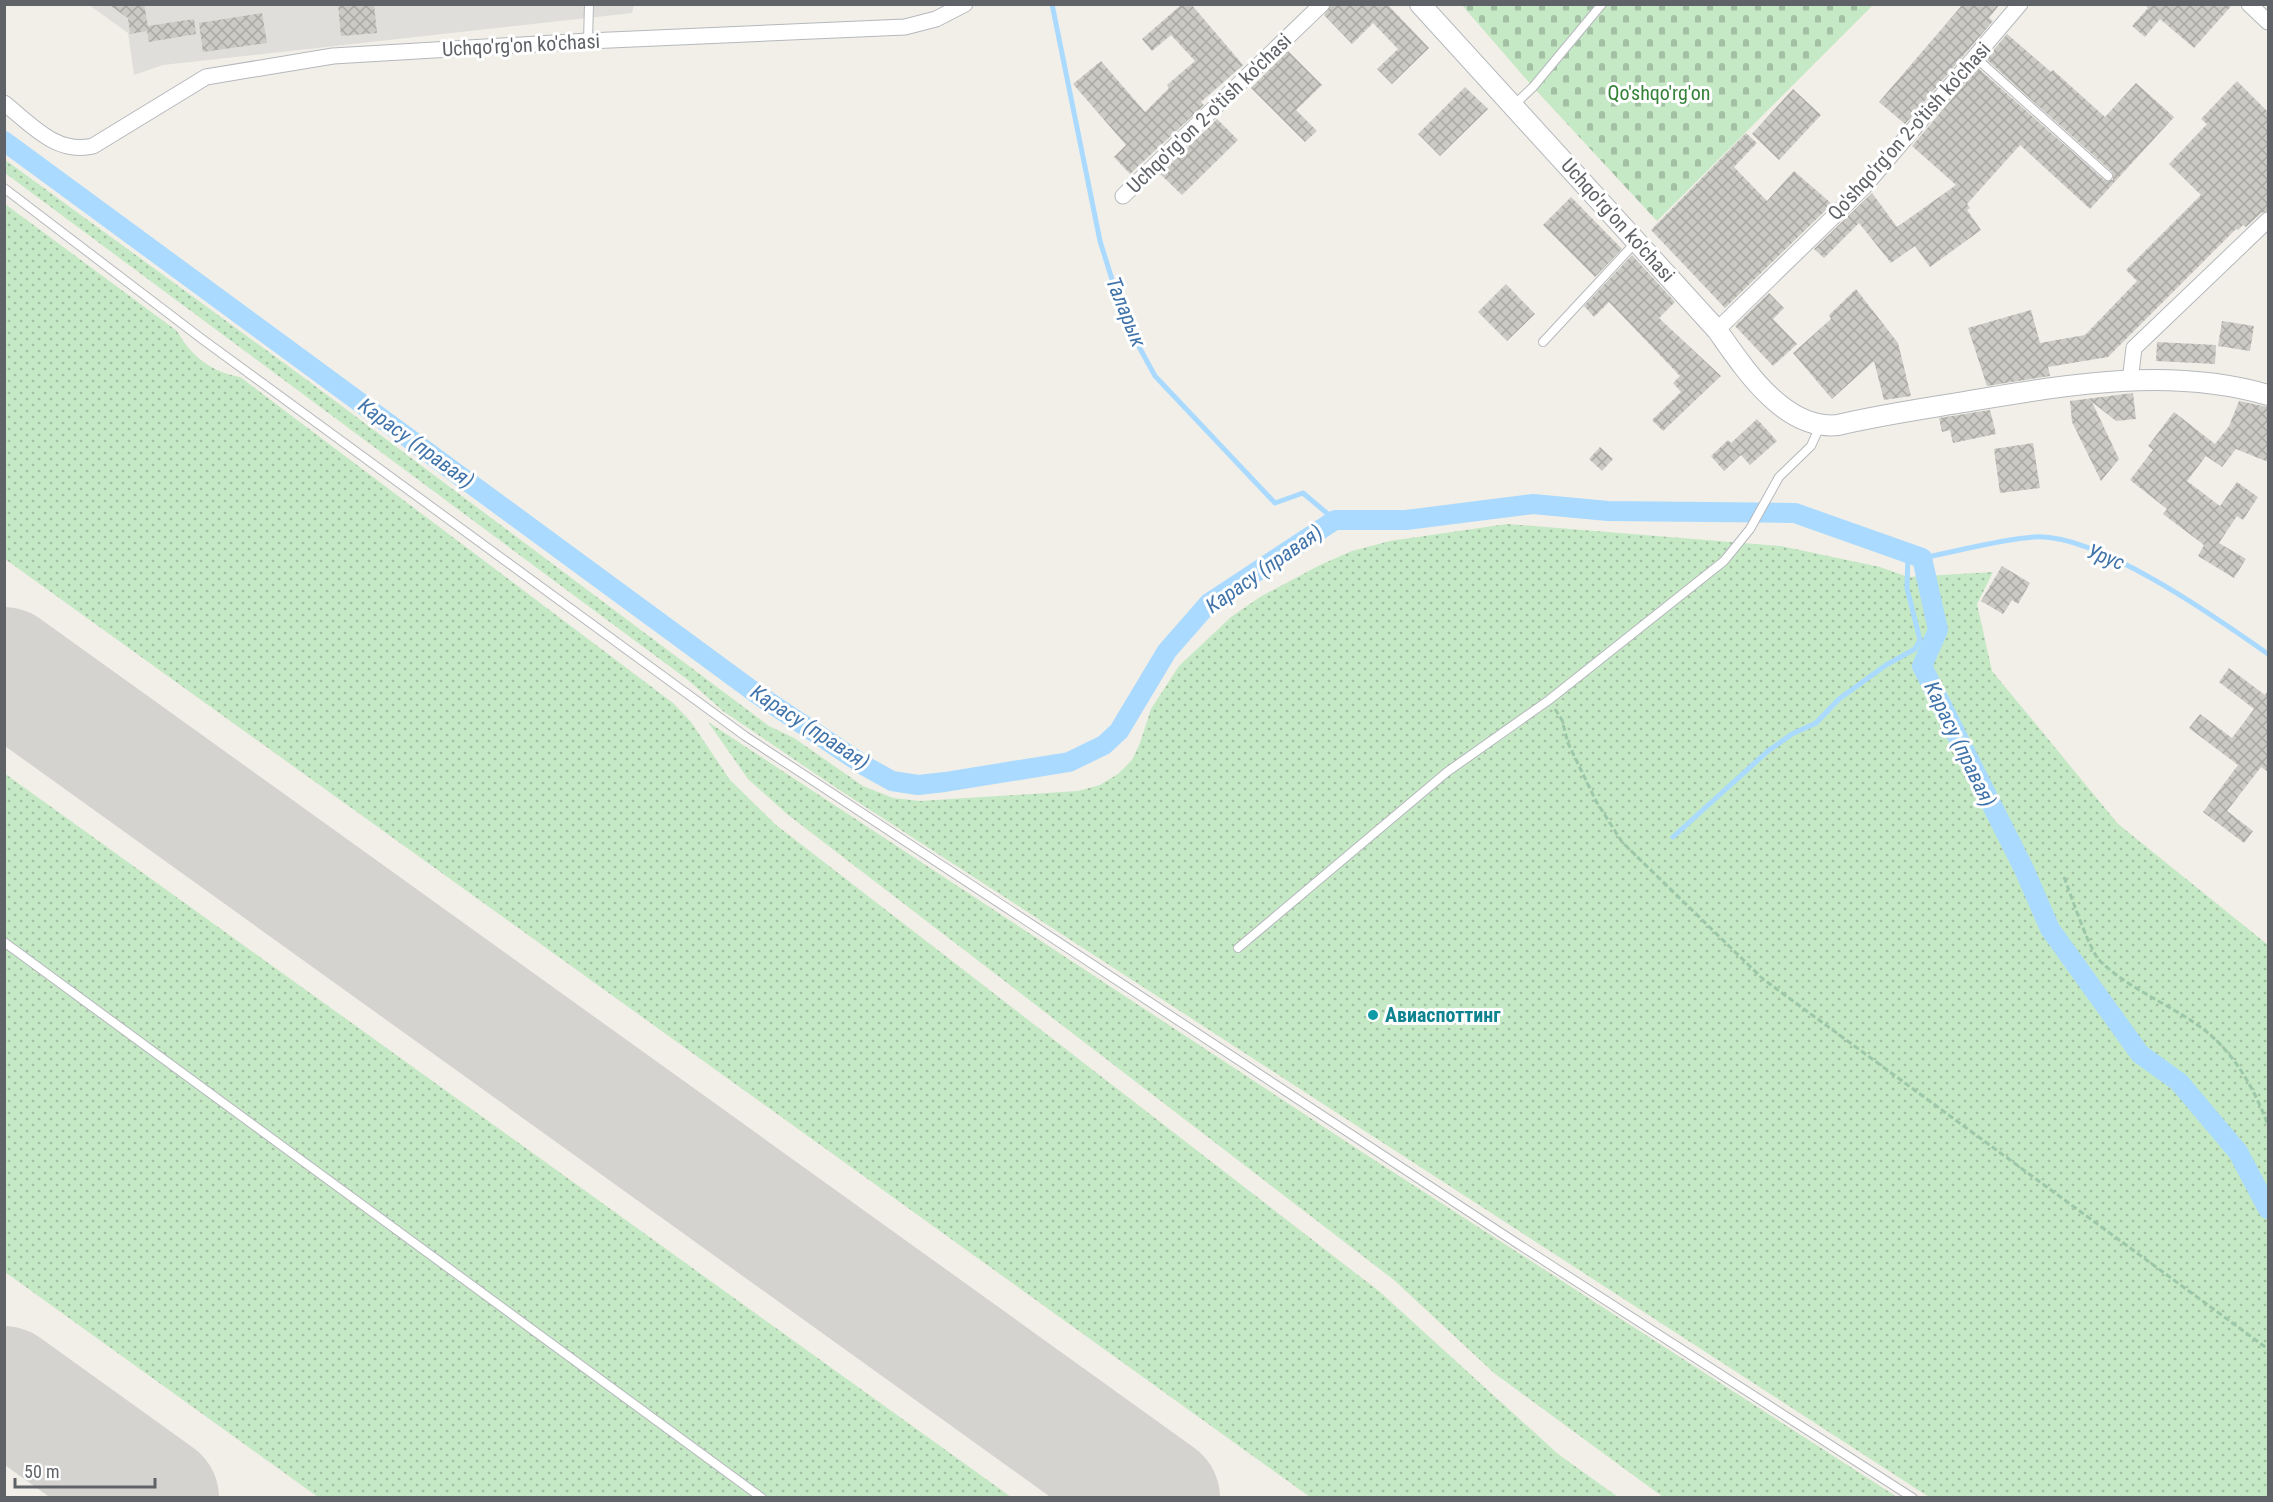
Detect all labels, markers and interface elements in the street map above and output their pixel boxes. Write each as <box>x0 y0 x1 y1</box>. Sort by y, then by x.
street label: Uchqo'rg'on 2-o'tish ko'chasi <box>1122 28 1296 198</box>
street label: Uchqo'rg'on ko'chasi <box>441 29 601 61</box>
street label: Qo'shqo'rg'on 2-o'tish ko'chasi <box>1823 37 1995 225</box>
park label: Qo'shqo'rg'on <box>1608 81 1710 105</box>
street label: Uchqo'rg'on ko'chasi <box>1556 153 1680 287</box>
water label: Таларык <box>1101 274 1151 352</box>
water label: Карасу (правая) <box>354 393 478 493</box>
water label: Карасу (правая) <box>1201 520 1327 618</box>
water label: Урус <box>2084 539 2128 575</box>
water label: Карасу (правая) <box>1919 677 2001 811</box>
water label: Карасу (правая) <box>746 680 874 774</box>
place label: Авиаспоттинг <box>1385 1003 1501 1027</box>
marker: Авиаспоттинг <box>1366 1008 1380 1022</box>
scale bar <box>15 1451 154 1489</box>
text: 50 m <box>24 1461 59 1482</box>

